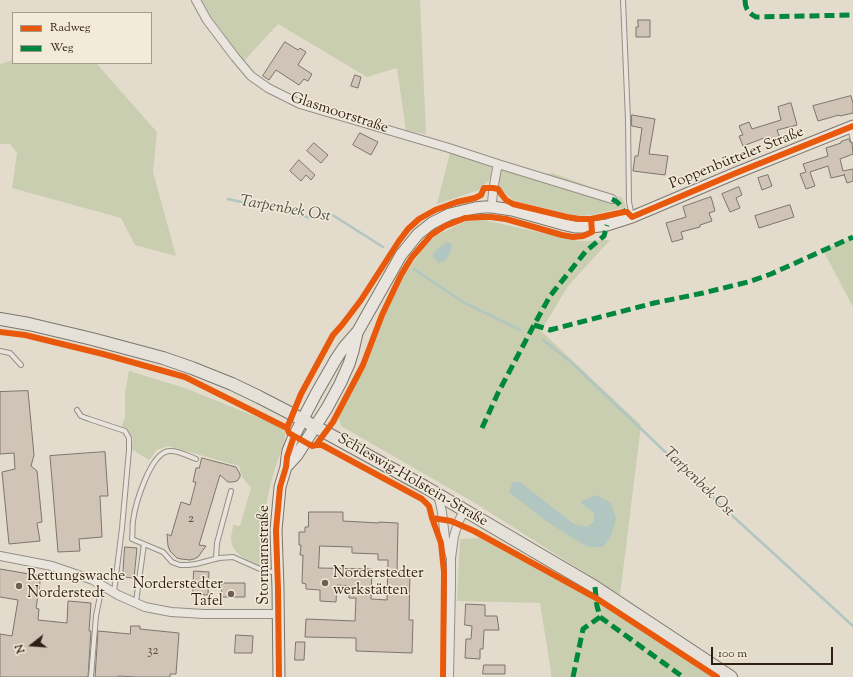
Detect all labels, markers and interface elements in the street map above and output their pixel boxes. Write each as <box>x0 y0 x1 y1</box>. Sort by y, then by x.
legend <box>12 12 152 64</box>
text: Radweg <box>50 19 91 37</box>
text: Weg <box>50 39 74 57</box>
street label: Glasmoorstraße <box>288 90 390 138</box>
street label: Poppenbütteler Straße <box>667 124 807 194</box>
water label: Tarpenbek Ost <box>238 193 332 227</box>
street label: Schleswig-Holstein-Straße <box>334 430 490 532</box>
water label: Tarpenbek Ost <box>658 444 738 522</box>
street label: Stormarnstraße <box>256 505 274 605</box>
house number: 2 <box>188 512 194 528</box>
place label: Norderstedter werkstätten <box>333 565 424 600</box>
place label: Rettungswache Norderstedt <box>27 568 125 603</box>
place label: Norderstedter Tafel <box>132 576 223 611</box>
marker: Norderstedter werkstätten <box>320 578 330 588</box>
marker: Rettungswache Norderstedt <box>14 581 24 591</box>
marker: Norderstedter Tafel <box>226 589 236 599</box>
north arrow <box>12 625 52 665</box>
scale bar <box>713 639 835 665</box>
text: N <box>12 642 29 655</box>
house number: 32 <box>147 644 159 660</box>
text: 100 m <box>718 645 747 663</box>

